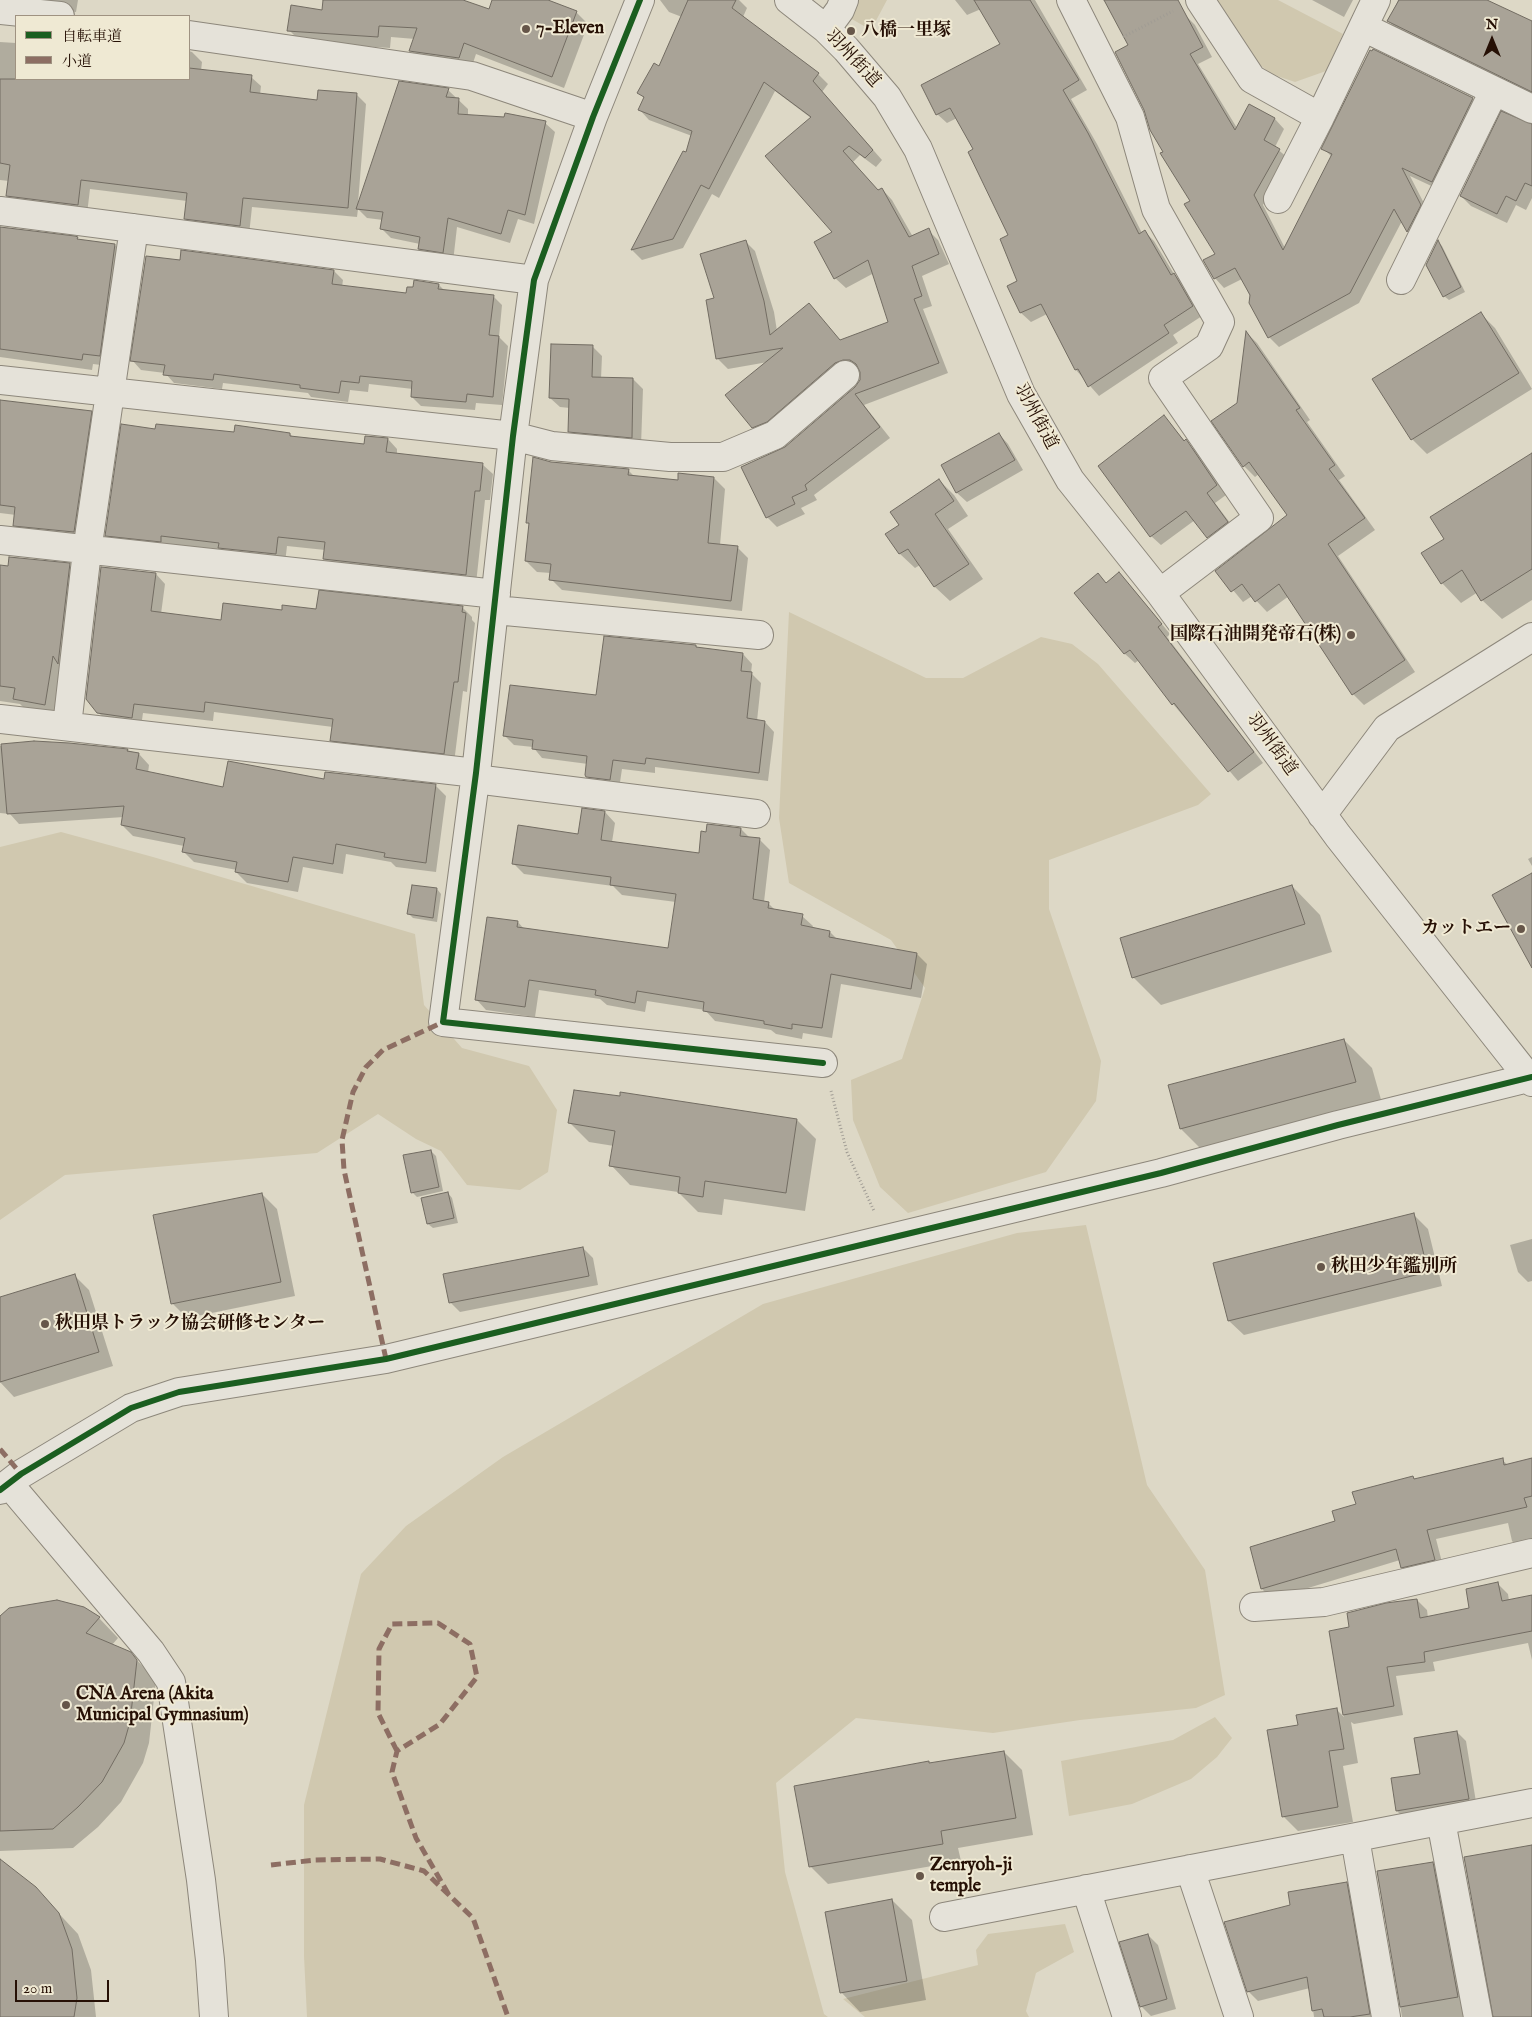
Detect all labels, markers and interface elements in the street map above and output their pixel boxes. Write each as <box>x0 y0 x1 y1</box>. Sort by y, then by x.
legend <box>15 15 190 80</box>
north arrow <box>1467 15 1517 65</box>
text: N <box>1486 16 1498 34</box>
place label: 7-Eleven <box>536 18 604 40</box>
place label: 八橋一里塚 <box>861 20 951 42</box>
marker: 7-Eleven <box>520 23 532 35</box>
street label: 羽州街道 <box>820 25 884 93</box>
marker: 八橋一里塚 <box>845 25 857 37</box>
text: 自転車道 <box>62 27 122 46</box>
text: 小道 <box>62 52 92 71</box>
street label: 羽州街道 <box>1009 380 1061 454</box>
place label: 国際石油開発帝石(株) <box>1170 624 1341 646</box>
marker: 国際石油開発帝石(株) <box>1345 629 1357 641</box>
street label: 羽州街道 <box>1241 710 1301 780</box>
place label: カットエー <box>1421 918 1511 940</box>
marker: カットエー <box>1515 923 1527 935</box>
place label: 秋田少年鑑別所 <box>1331 1256 1457 1278</box>
marker: 秋田少年鑑別所 <box>1315 1261 1327 1273</box>
place label: 秋田県トラック協会研修センター <box>55 1313 325 1335</box>
marker: 秋田県トラック協会研修センター <box>39 1318 51 1330</box>
place label: CNA Arena (Akita Municipal Gymnasium) <box>76 1684 249 1726</box>
marker: CNA Arena (Akita Municipal Gymnasium) <box>60 1699 72 1711</box>
place label: Zenryoh-ji temple <box>930 1855 1012 1898</box>
marker: Zenryoh-ji temple <box>914 1870 926 1882</box>
scale bar <box>18 1970 111 2002</box>
text: 20 m <box>23 1979 52 1998</box>

